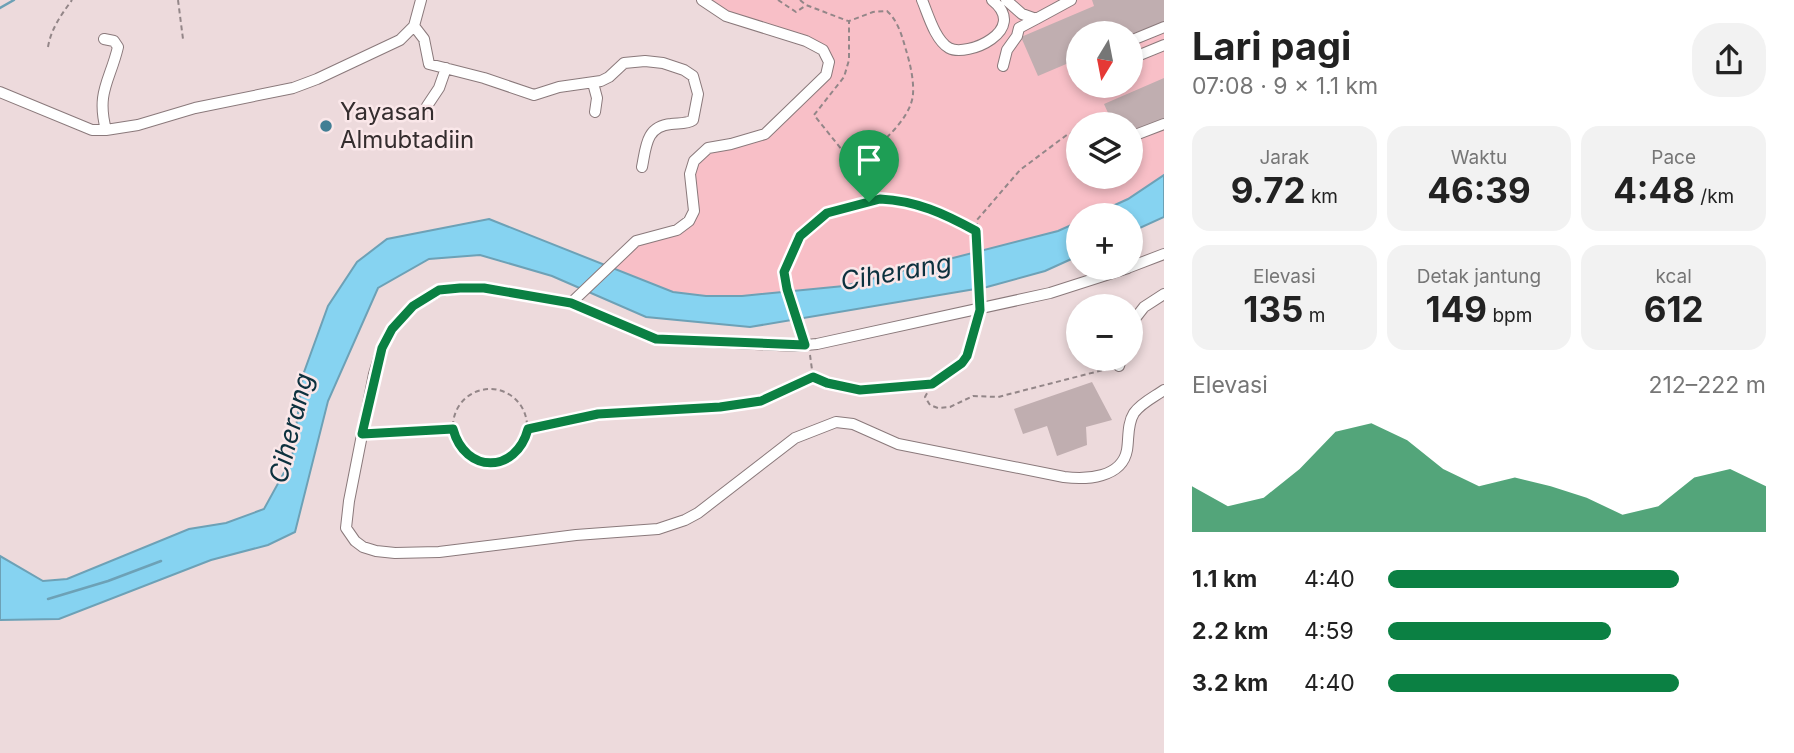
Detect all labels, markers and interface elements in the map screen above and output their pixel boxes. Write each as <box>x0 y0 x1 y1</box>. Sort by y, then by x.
north arrow <box>1066 21 1143 98</box>
map controls <box>1066 21 1143 371</box>
text: Lari pagi <box>1192 23 1351 69</box>
button: share <box>1692 23 1766 97</box>
text: 07:08 · 9 × 1.1 km <box>1192 72 1378 100</box>
place label: Yayasan Almubtadiin <box>340 97 474 154</box>
button: layers <box>1066 112 1143 189</box>
marker: Yayasan Almubtadiin <box>318 118 334 134</box>
pin <box>839 130 899 202</box>
icon: arrive <box>850 141 888 179</box>
text: Jarak <box>1259 146 1309 169</box>
text: Waktu <box>1451 146 1507 169</box>
text: Pace <box>1651 146 1696 169</box>
text: 9.72 <box>1231 169 1306 211</box>
text: 46:39 <box>1427 169 1531 211</box>
text: 4:48 <box>1613 169 1695 211</box>
text: km <box>1306 185 1338 208</box>
text: /km <box>1695 185 1734 208</box>
button: + <box>1066 203 1143 280</box>
water label: Ciherang <box>838 246 954 297</box>
text: Elevasi <box>1253 265 1316 288</box>
text: Detak jantung <box>1417 265 1541 288</box>
text: kcal <box>1656 265 1692 288</box>
text: 135 <box>1243 288 1303 330</box>
text: 149 <box>1426 288 1487 330</box>
text: 612 <box>1644 288 1704 330</box>
button: − <box>1066 294 1143 371</box>
text: m <box>1303 304 1325 327</box>
text: bpm <box>1487 304 1532 327</box>
water label: Ciherang <box>262 370 319 486</box>
text: Elevasi <box>1192 371 1268 399</box>
text: 212–222 m <box>1648 371 1766 399</box>
text: 1.1 km <box>1192 565 1257 593</box>
text: 4:40 <box>1304 565 1355 593</box>
text: 2.2 km <box>1192 617 1268 645</box>
text: 4:59 <box>1304 617 1354 645</box>
text: 3.2 km <box>1192 669 1268 697</box>
text: 4:40 <box>1304 669 1355 697</box>

